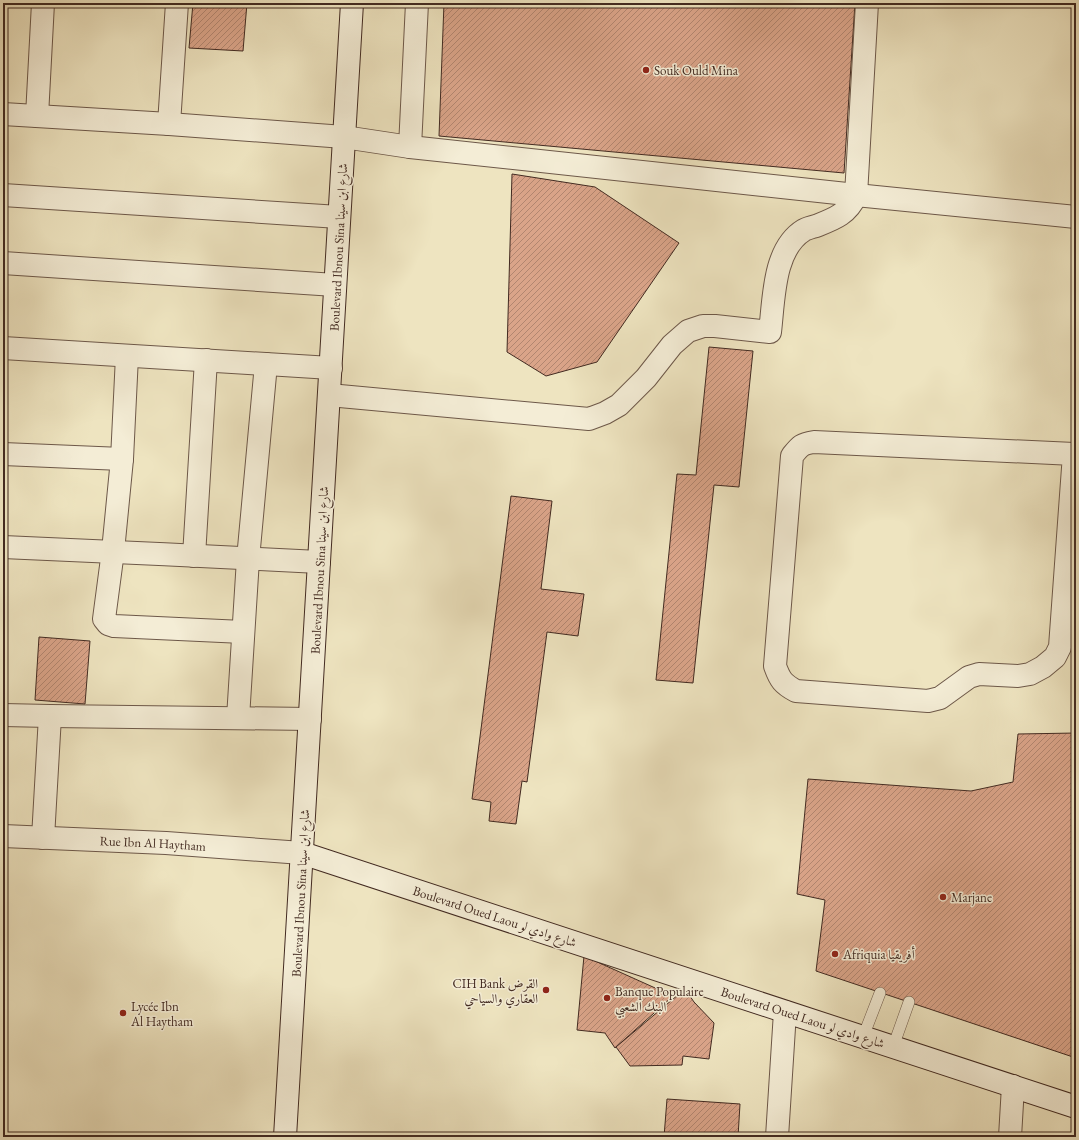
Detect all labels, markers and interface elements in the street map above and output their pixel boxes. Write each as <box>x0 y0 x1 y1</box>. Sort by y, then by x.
place label: Souk Ould Mina <box>654 62 739 79</box>
marker: Souk Ould Mina <box>641 65 651 75</box>
street label: Boulevard Ibnou Sina شارع ابن سينا <box>326 163 354 332</box>
street label: Boulevard Ibnou Sina شارع ابن سينا <box>307 486 335 655</box>
street label: Boulevard Ibnou Sina شارع ابن سينا <box>288 809 316 978</box>
street label: Rue Ibn Al Haytham <box>99 832 207 855</box>
street label: Boulevard Oued Laou شارع وادي لو <box>410 882 579 954</box>
place label: Marjane <box>951 889 992 906</box>
marker: Marjane <box>938 892 948 902</box>
place label: Afriquia أفريقيا <box>842 946 915 963</box>
marker: Afriquia أفريقيا <box>830 949 840 959</box>
place label: CIH Bank القرض العقاري والسياحي <box>453 975 538 1010</box>
place label: Banque Populaire البنك الشعبي <box>615 983 703 1018</box>
street label: Boulevard Oued Laou شارع وادي لو <box>718 983 887 1055</box>
marker: CIH Bank القرض العقاري والسياحي <box>541 985 551 995</box>
marker: Banque Populaire البنك الشعبي <box>602 993 612 1003</box>
place label: Lycée Ibn Al Haytham <box>130 998 193 1030</box>
marker: Lycée Ibn Al Haytham <box>118 1008 128 1018</box>

